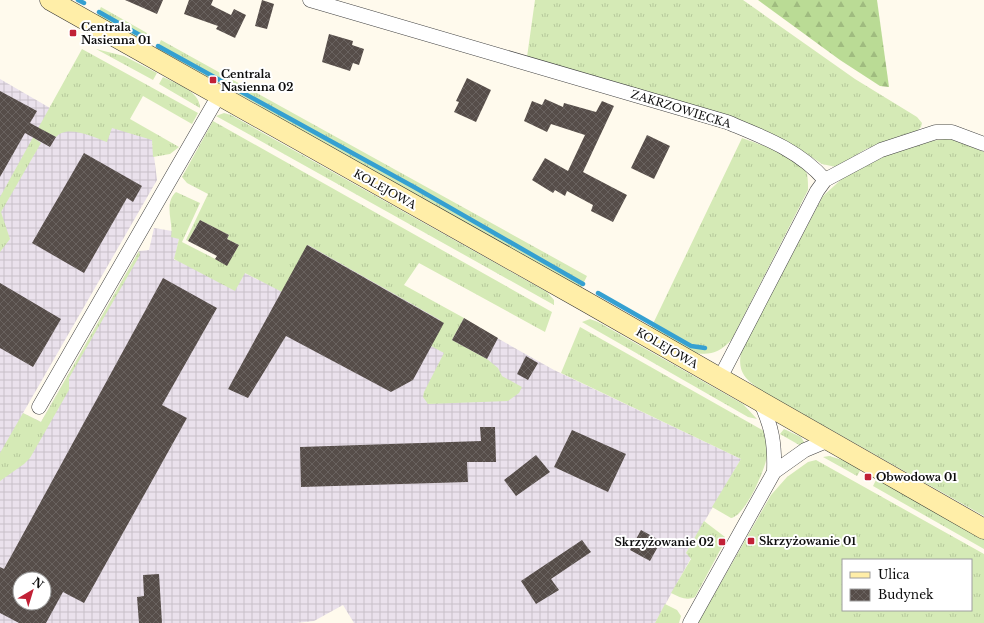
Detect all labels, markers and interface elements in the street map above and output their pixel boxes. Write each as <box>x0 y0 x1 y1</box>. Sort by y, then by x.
place label: Centrala Nasienna 01 <box>81 20 151 47</box>
marker: Centrala Nasienna 01 <box>68 28 78 38</box>
place label: Centrala Nasienna 02 <box>221 67 294 94</box>
marker: Centrala Nasienna 02 <box>208 75 218 85</box>
street label: ZAKRZOWIECKA <box>629 87 733 131</box>
street label: KOLEJOWA <box>351 166 419 212</box>
street label: KOLEJOWA <box>634 325 701 372</box>
place label: Obwodowa 01 <box>876 470 957 484</box>
marker: Obwodowa 01 <box>863 472 873 482</box>
place label: Skrzyżowanie 01 <box>759 534 856 548</box>
place label: Skrzyżowanie 02 <box>615 535 714 549</box>
marker: Skrzyżowanie 01 <box>746 536 756 546</box>
marker: Skrzyżowanie 02 <box>717 537 727 547</box>
legend <box>842 559 972 611</box>
text: Ulica <box>878 567 910 582</box>
north arrow <box>12 571 52 611</box>
text: N <box>30 574 47 592</box>
text: Budynek <box>878 587 934 602</box>

